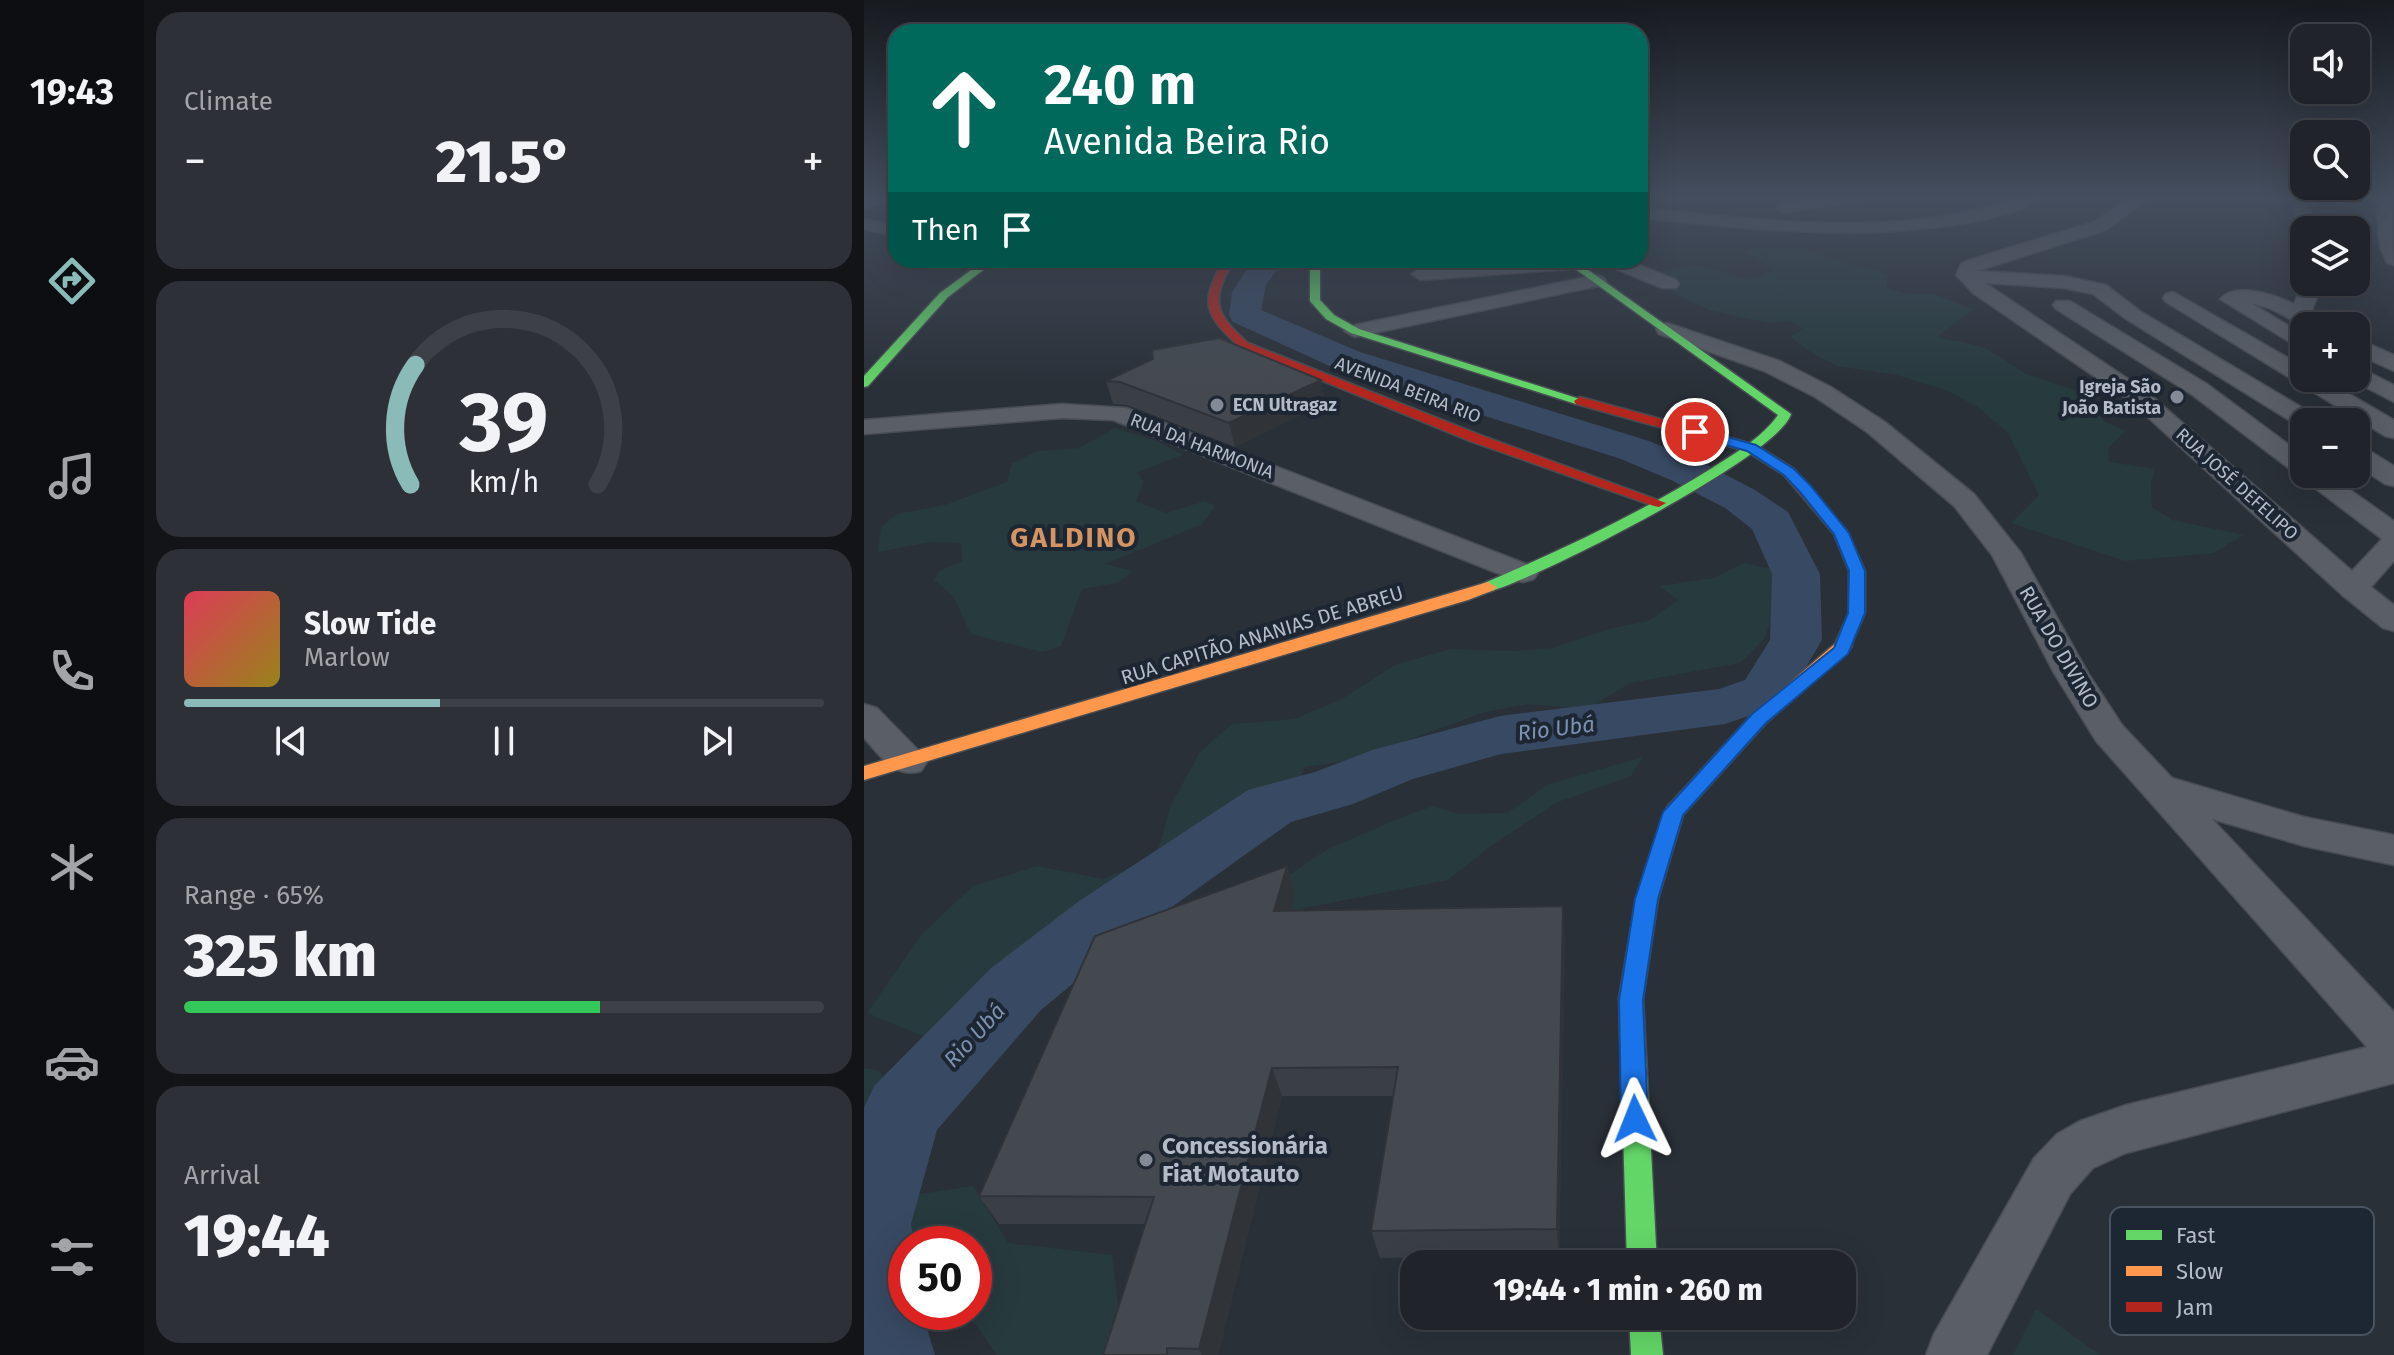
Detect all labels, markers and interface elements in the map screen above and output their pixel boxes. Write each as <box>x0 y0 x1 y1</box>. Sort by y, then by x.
map controls <box>2290 24 2370 488</box>
button: sound <box>2290 24 2370 104</box>
text: 240 m <box>1044 52 1196 119</box>
icon: ahead <box>912 56 1016 160</box>
text: 19:43 <box>30 70 114 114</box>
text: Climate <box>184 86 273 117</box>
text: Avenida Beira Rio <box>1044 120 1330 164</box>
button: search <box>2290 120 2370 200</box>
text: 21.5° <box>436 126 572 198</box>
text: − <box>184 135 206 188</box>
text: + <box>802 135 824 188</box>
icon: arrive <box>995 208 1039 252</box>
text: Then <box>912 212 979 248</box>
button: layers <box>2290 216 2370 296</box>
icon: directions <box>44 253 100 309</box>
button: + <box>2290 312 2370 392</box>
street label: AVENIDA BEIRA RIO <box>1332 352 1484 428</box>
text: 39 <box>459 372 548 472</box>
place label: Igreja São João Batista <box>2061 376 2161 419</box>
marker: Igreja São João Batista <box>2168 388 2186 406</box>
place label: ECN Ultragaz <box>1233 394 1337 416</box>
marker: ECN Ultragaz <box>1208 396 1226 414</box>
pin <box>1661 398 1729 466</box>
button: − <box>2290 408 2370 488</box>
street label: RUA DA HARMONIA <box>1127 409 1277 484</box>
icon: arrive <box>1673 410 1717 454</box>
street label: RUA JOSÉ DEFELIPO <box>2171 423 2303 545</box>
icon: music <box>44 448 100 504</box>
text: km/h <box>469 465 539 500</box>
district label: GALDINO <box>1010 521 1138 554</box>
street label: RUA CAPITÃO ANANIAS DE ABREU <box>1118 581 1406 689</box>
street label: RUA DO DIVINO <box>2014 582 2104 712</box>
text: Slow Tide <box>304 606 436 642</box>
text: Marlow <box>304 642 390 673</box>
icon: phone <box>44 643 100 699</box>
water label: Rio Ubá <box>1516 710 1596 747</box>
icon: previous <box>269 719 313 763</box>
icon: pause <box>482 719 526 763</box>
icon: next <box>695 719 739 763</box>
icon: climate <box>44 839 100 895</box>
text: Range · 65% <box>184 880 324 911</box>
text: 325 km <box>184 920 377 992</box>
water label: Rio Ubá <box>938 998 1011 1073</box>
icon: car <box>44 1034 100 1090</box>
position arrow <box>1593 1077 1677 1161</box>
place label: Concessionária Fiat Motauto <box>1162 1132 1328 1188</box>
marker: Concessionária Fiat Motauto <box>1137 1151 1155 1169</box>
text: Arrival <box>184 1160 260 1191</box>
text: 19:44 <box>184 1200 330 1272</box>
legend <box>2110 1207 2374 1335</box>
text: Fast <box>2176 1222 2216 1249</box>
speed limit sign: 50 <box>888 1226 992 1330</box>
icon: filters <box>44 1229 100 1285</box>
text: Slow <box>2176 1258 2223 1285</box>
text: 19:44 · 1 min · 260 m <box>1493 1272 1763 1308</box>
text: Jam <box>2176 1294 2214 1321</box>

